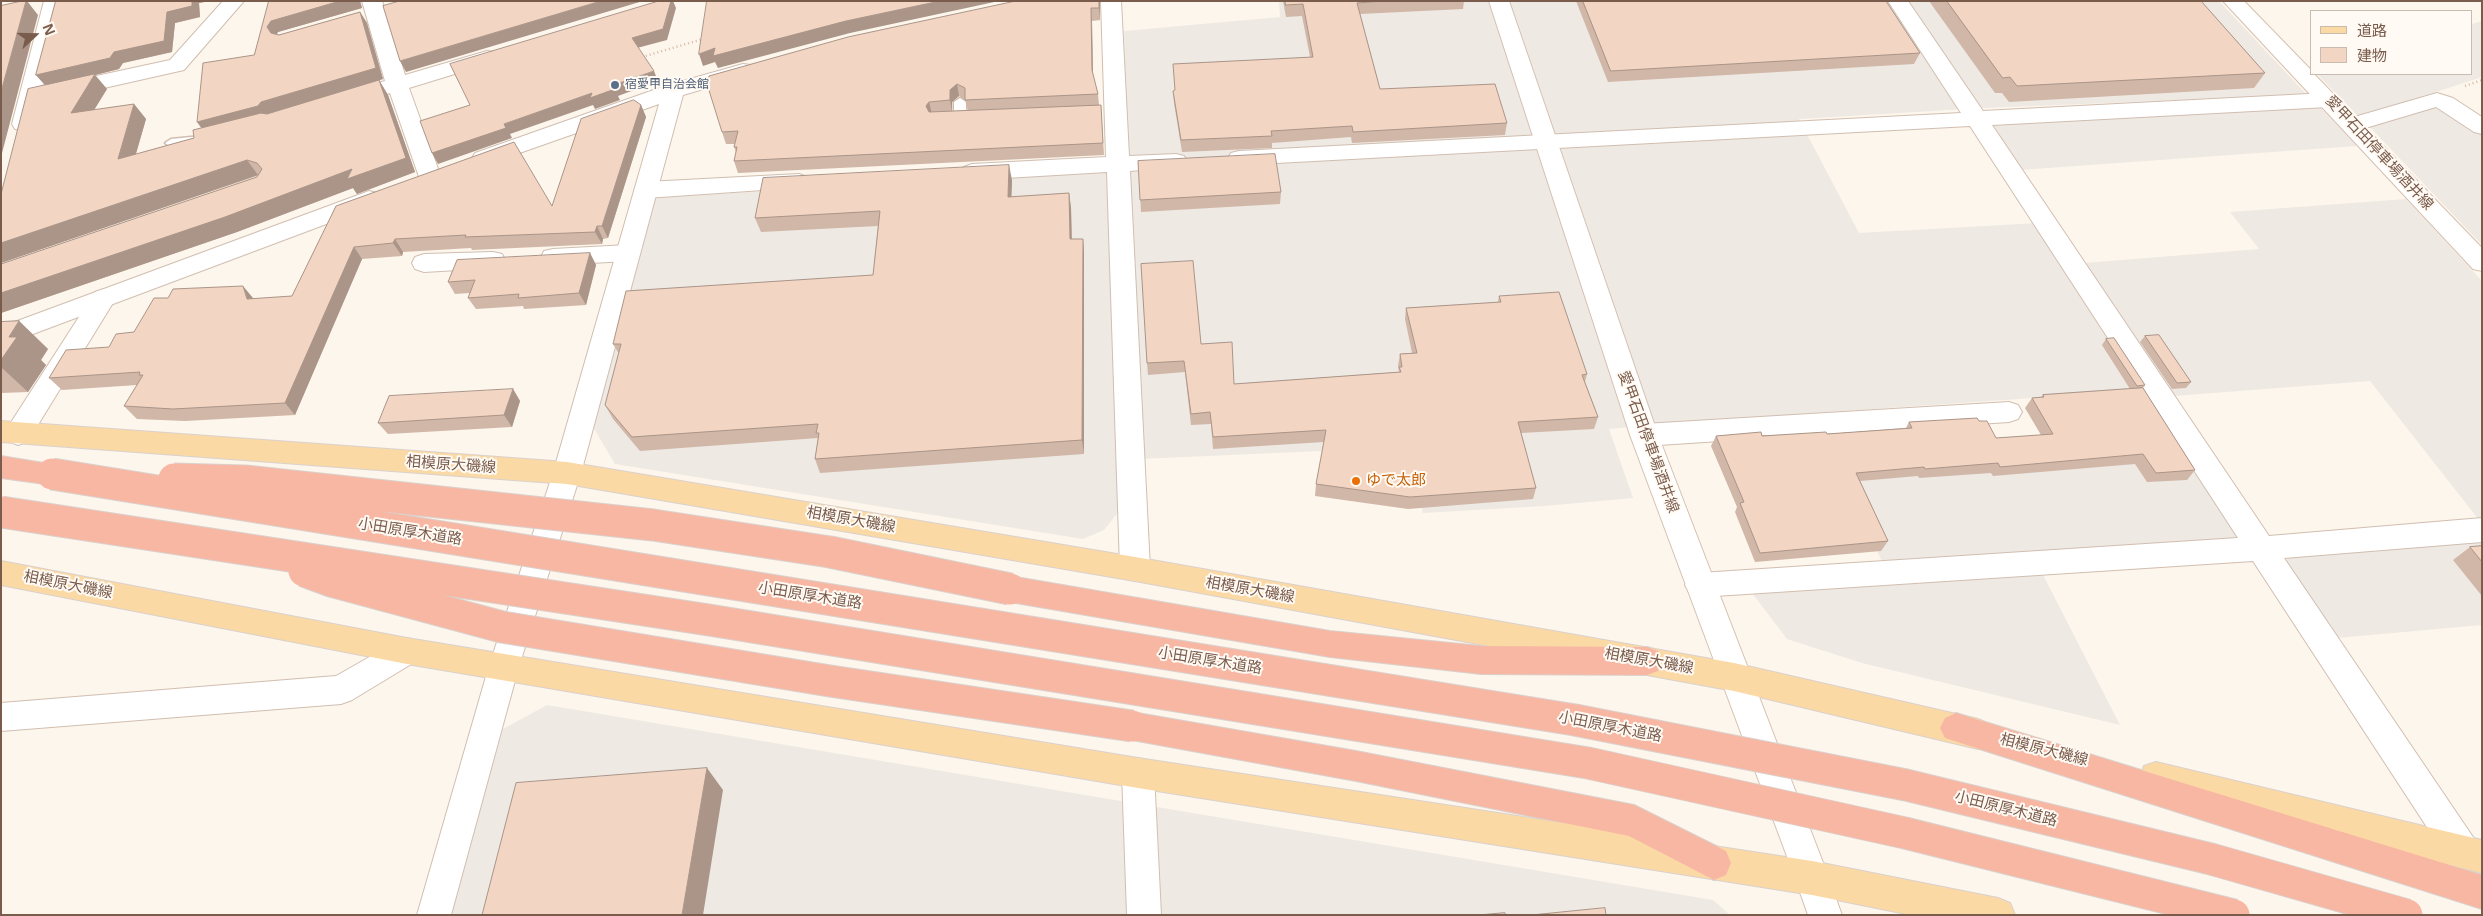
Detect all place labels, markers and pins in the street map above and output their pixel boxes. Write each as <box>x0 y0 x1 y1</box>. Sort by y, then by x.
place label: 宿愛甲自治会館 <box>625 78 709 92</box>
marker: 宿愛甲自治会館 <box>609 79 621 91</box>
place label: ゆで太郎 <box>1366 472 1426 490</box>
marker: ゆで太郎 <box>1350 475 1362 487</box>

